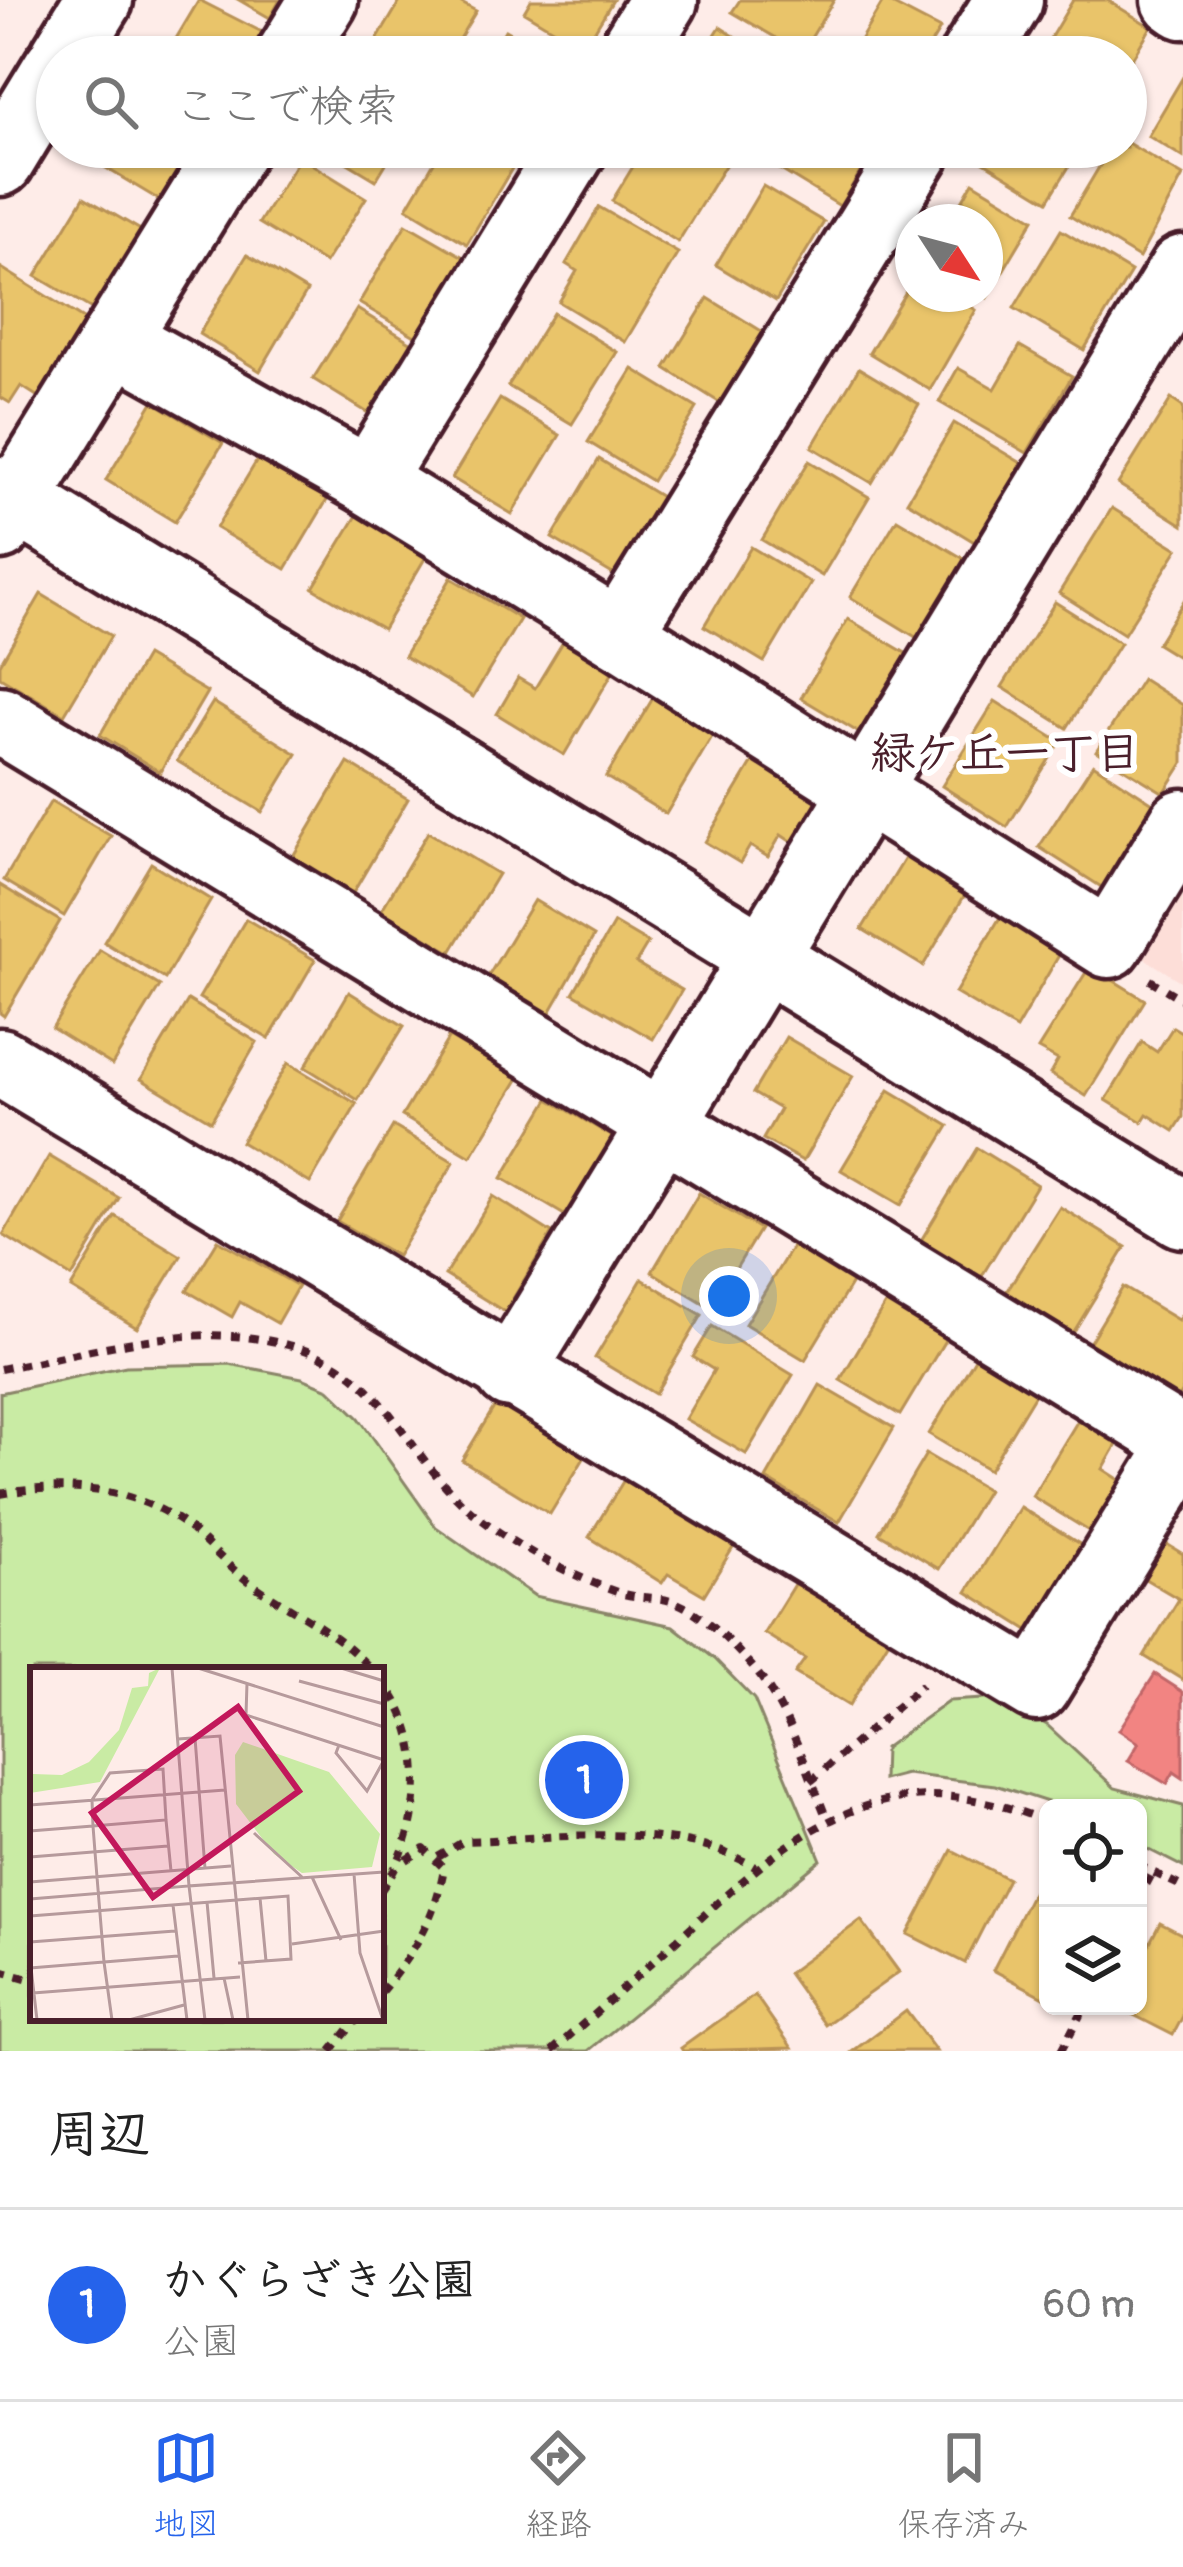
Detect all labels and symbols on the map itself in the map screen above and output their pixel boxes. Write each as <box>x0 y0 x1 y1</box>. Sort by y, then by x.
north arrow <box>895 204 1003 312</box>
district label: 緑ケ丘一丁目 <box>870 726 1140 782</box>
your location <box>699 1266 759 1326</box>
inset map <box>30 1667 384 2021</box>
pin: 1 <box>545 1735 623 1825</box>

